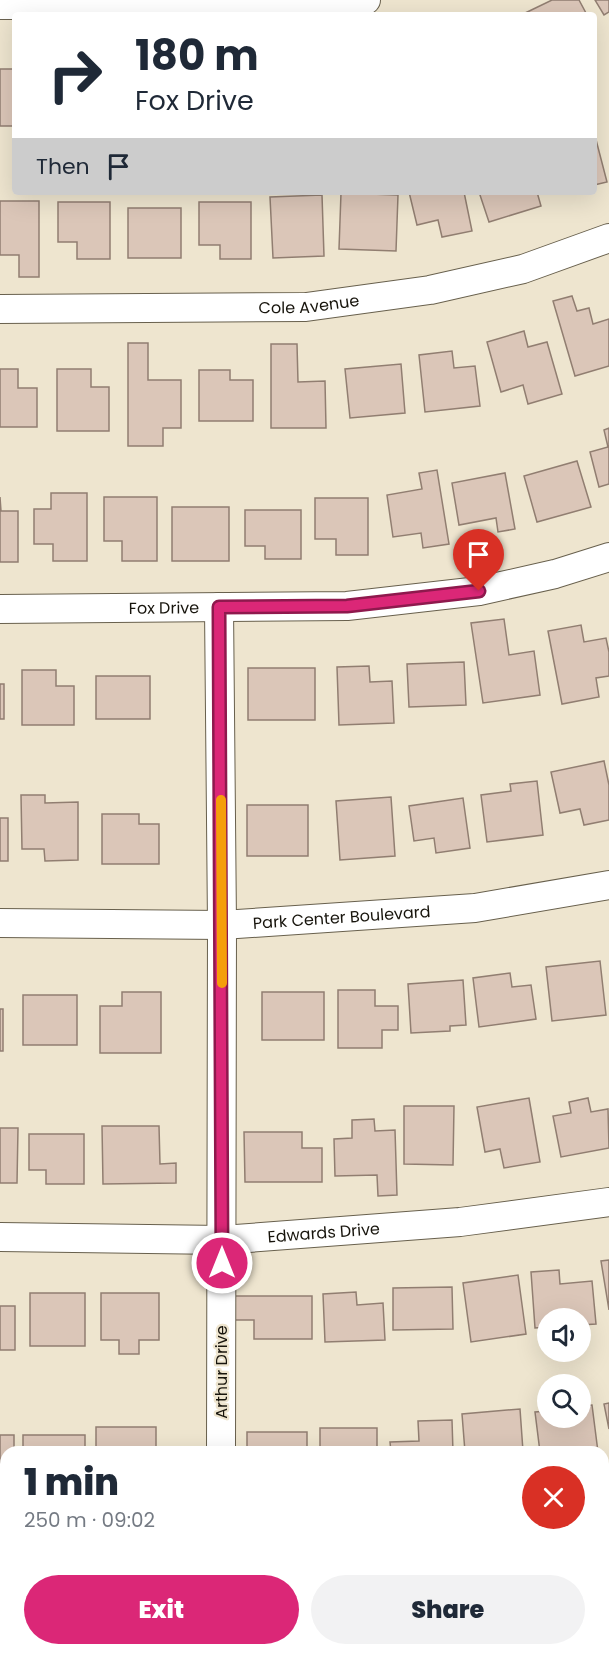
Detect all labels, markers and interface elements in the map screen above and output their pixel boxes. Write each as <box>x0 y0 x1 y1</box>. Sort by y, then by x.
text: 180 m <box>135 26 259 85</box>
icon: right <box>36 36 114 114</box>
text: Fox Drive <box>135 82 254 119</box>
icon: arrive <box>102 150 135 183</box>
text: Then <box>36 151 90 182</box>
street label: Cole Avenue <box>258 288 361 319</box>
pin <box>453 529 504 591</box>
icon: arrive <box>462 538 495 571</box>
street label: Fox Drive <box>129 596 199 619</box>
street label: Park Center Boulevard <box>252 900 431 934</box>
street label: Edwards Drive <box>267 1217 381 1248</box>
position arrow <box>190 1231 254 1295</box>
map controls <box>537 1308 591 1428</box>
button: sound <box>537 1308 591 1362</box>
street label: Arthur Drive <box>210 1325 233 1419</box>
button: search <box>537 1374 591 1428</box>
text: 1 min <box>24 1457 119 1508</box>
button: close <box>522 1466 585 1529</box>
text: 250 m · 09:02 <box>24 1506 155 1534</box>
button: Exit <box>24 1575 299 1644</box>
button: Share <box>311 1575 585 1644</box>

